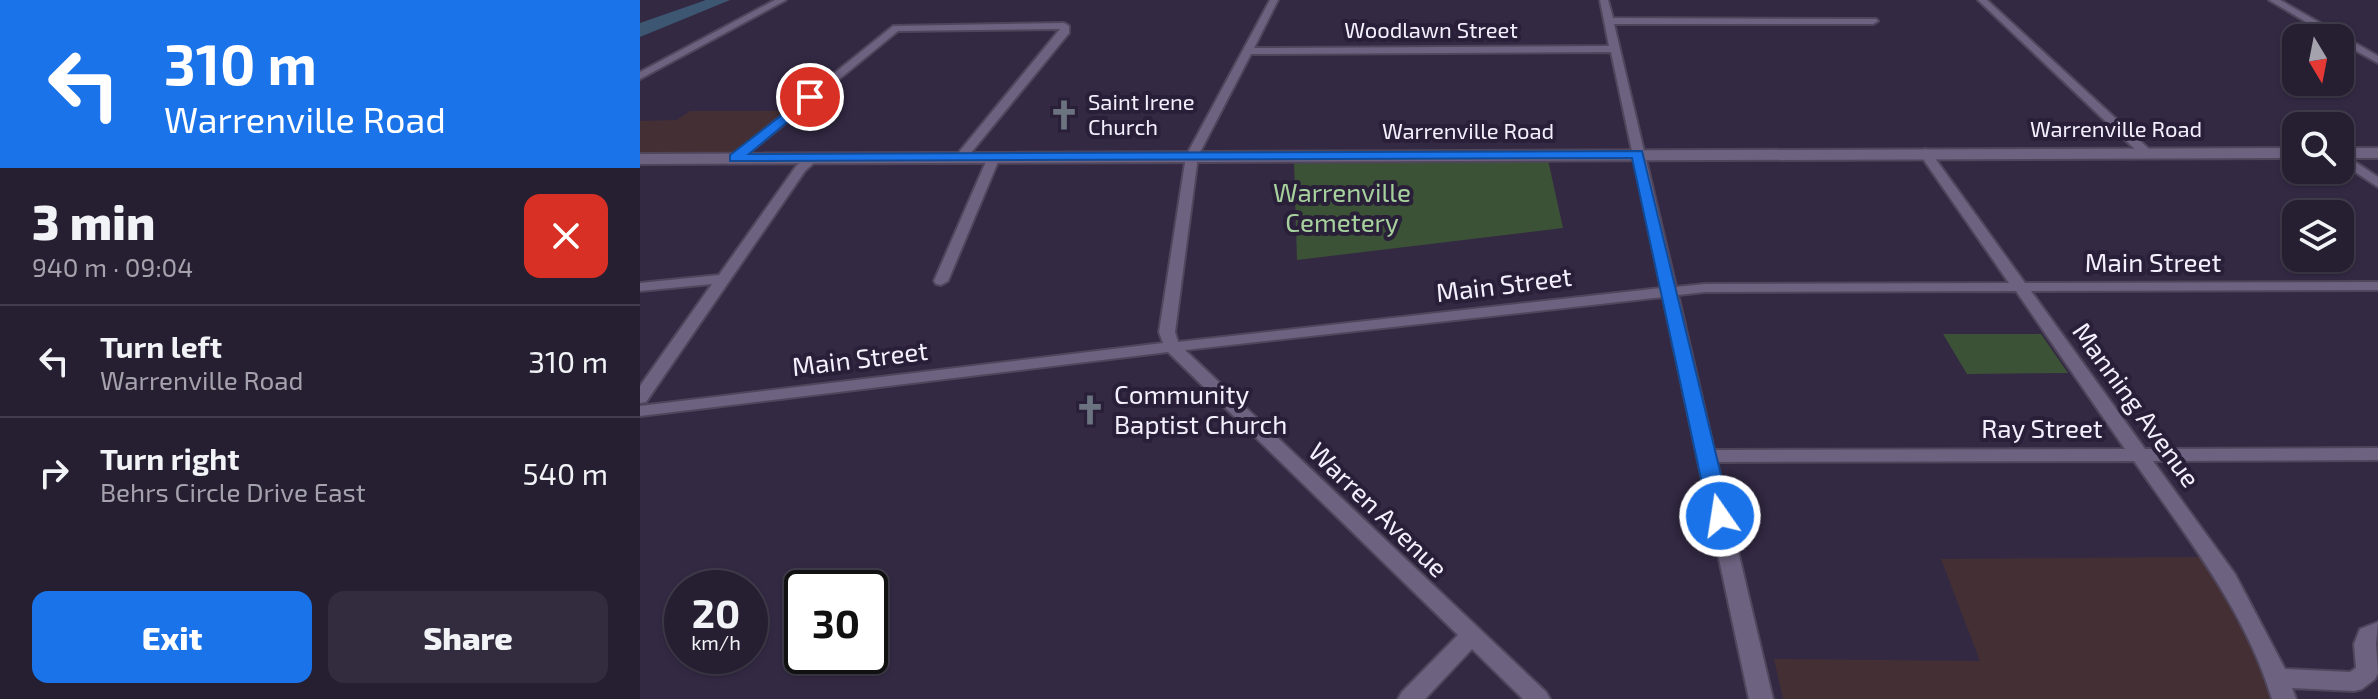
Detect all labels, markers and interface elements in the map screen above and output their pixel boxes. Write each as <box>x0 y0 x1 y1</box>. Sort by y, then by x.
street label: Woodlawn Street <box>1344 16 1518 42</box>
north arrow <box>2282 24 2354 96</box>
map controls <box>2282 24 2354 272</box>
text: 310 m <box>164 29 317 96</box>
icon: left <box>32 32 136 136</box>
pin <box>776 63 844 131</box>
icon: arrive <box>788 75 832 119</box>
place label: Saint Irene Church <box>1088 88 1195 139</box>
text: Warrenville Road <box>164 97 446 140</box>
church icon: Saint Irene Church <box>1047 98 1081 132</box>
button: search <box>2282 112 2354 184</box>
street label: Warrenville Road <box>2030 115 2202 141</box>
street label: Warrenville Road <box>1382 117 1554 143</box>
park label: Warrenville Cemetery <box>1273 176 1411 237</box>
text: 3 min <box>32 192 155 250</box>
button: close <box>524 194 608 278</box>
button: layers <box>2282 200 2354 272</box>
street label: Main Street <box>2085 246 2221 277</box>
text: 940 m · 09:04 <box>32 251 193 282</box>
street label: Main Street <box>1434 260 1574 307</box>
street label: Manning Avenue <box>2067 316 2207 492</box>
text: Turn left <box>100 328 222 364</box>
street label: Main Street <box>790 334 930 381</box>
icon: left <box>32 339 76 383</box>
text: 310 m <box>528 343 608 379</box>
text: Warrenville Road <box>100 364 304 395</box>
place label: Community Baptist Church <box>1114 378 1287 439</box>
church icon: Community Baptist Church <box>1073 393 1107 427</box>
street label: Ray Street <box>1981 412 2103 443</box>
street label: Warren Avenue <box>1303 435 1455 583</box>
text: Turn right <box>100 440 240 476</box>
icon: right <box>32 451 76 495</box>
text: 540 m <box>522 455 608 491</box>
position arrow <box>1678 474 1762 558</box>
text: Behrs Circle Drive East <box>100 476 366 507</box>
speed limit sign: 30 <box>784 570 888 674</box>
text: 20 <box>692 588 740 636</box>
button: Exit <box>32 591 312 683</box>
button: Share <box>328 591 608 683</box>
text: km/h <box>691 630 741 654</box>

